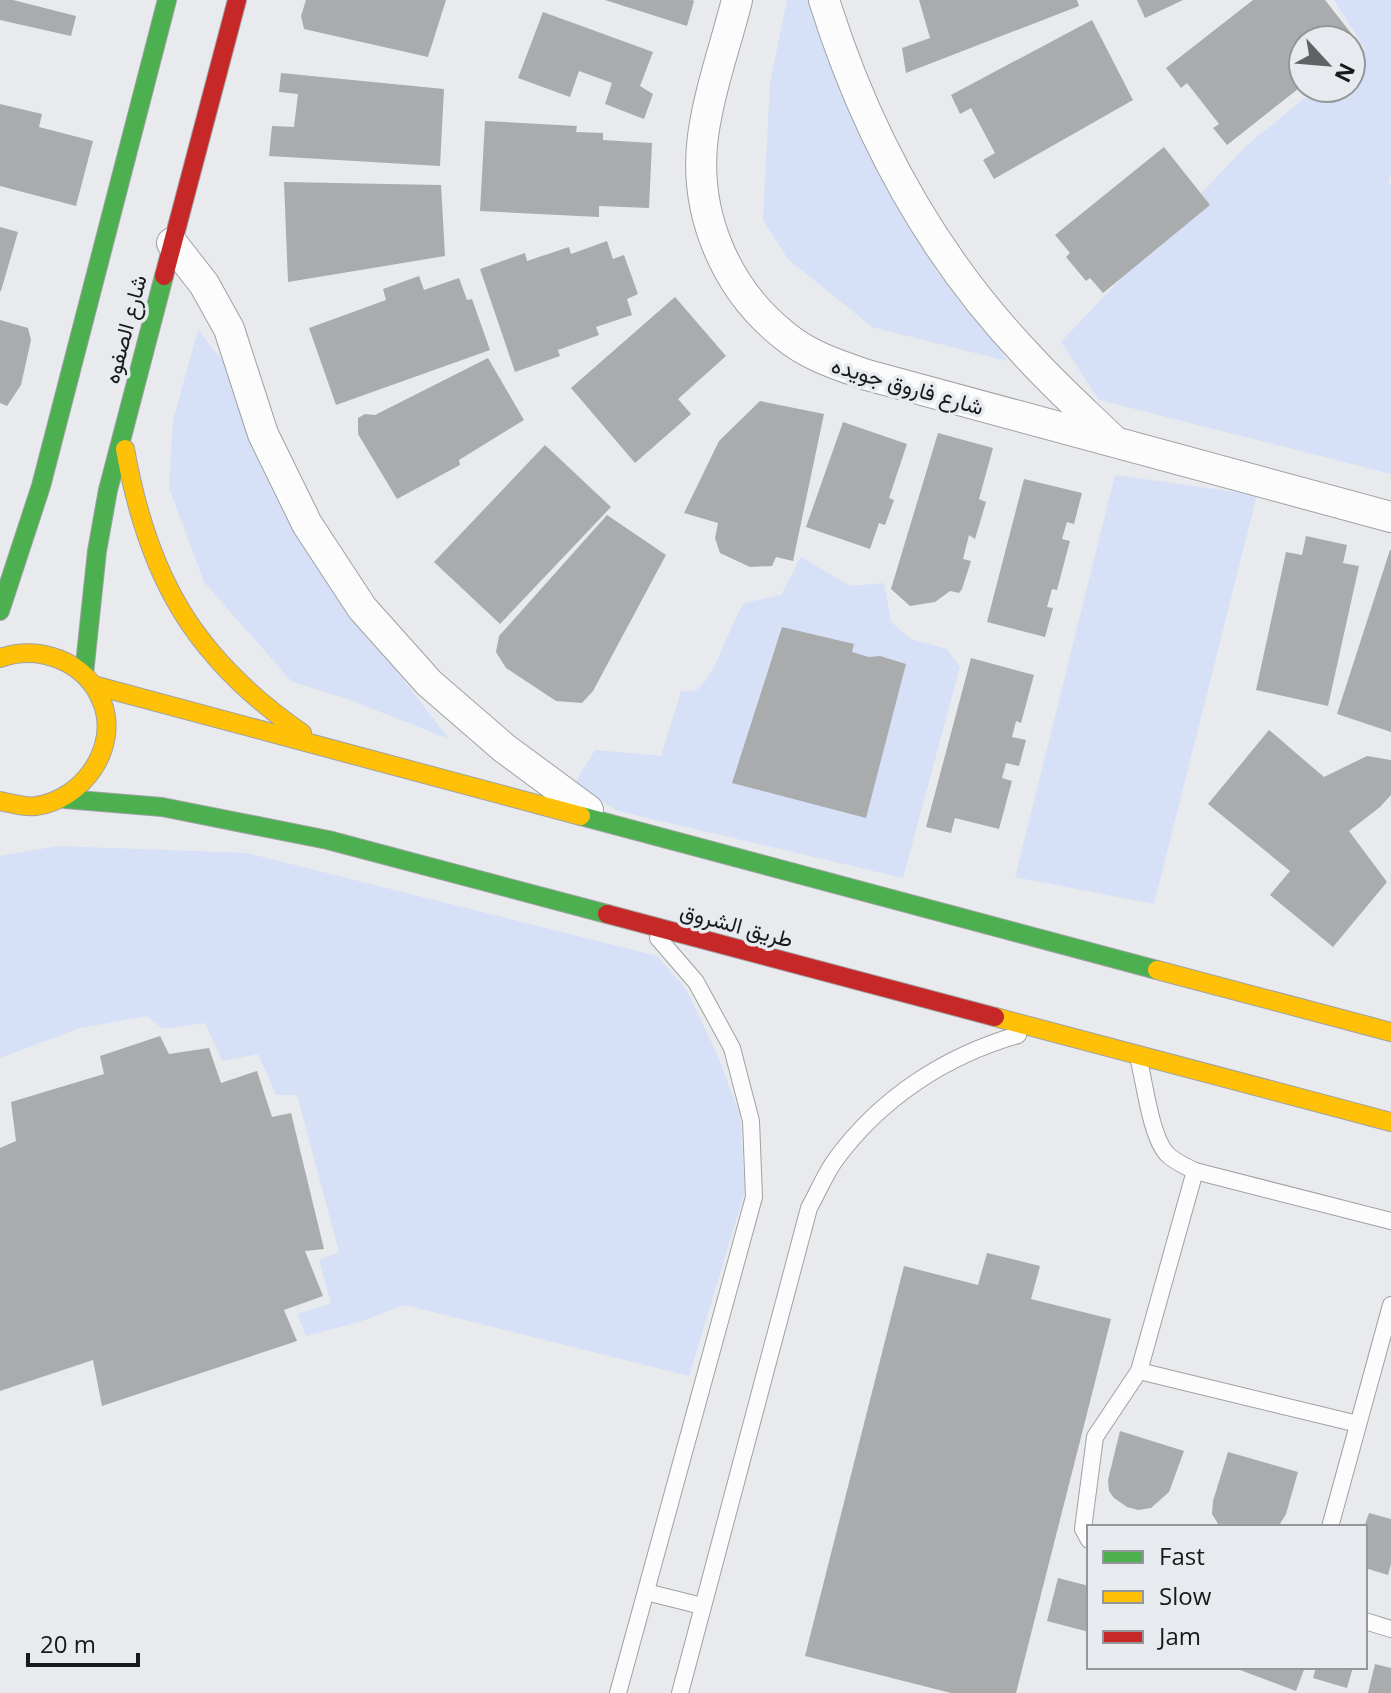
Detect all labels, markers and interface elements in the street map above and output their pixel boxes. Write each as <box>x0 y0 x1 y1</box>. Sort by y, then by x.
north arrow <box>1287 24 1367 104</box>
text: N <box>1328 59 1363 88</box>
street label: شارع الصفوه <box>95 271 154 387</box>
street label: شارع فاروق جويده <box>828 349 988 422</box>
street label: طريق الشروق <box>677 895 797 953</box>
legend <box>1087 1525 1367 1669</box>
text: Fast <box>1159 1539 1205 1572</box>
text: Slow <box>1159 1579 1212 1612</box>
scale bar <box>28 1617 138 1667</box>
text: Jam <box>1157 1619 1201 1652</box>
text: 20 m <box>40 1627 96 1660</box>

